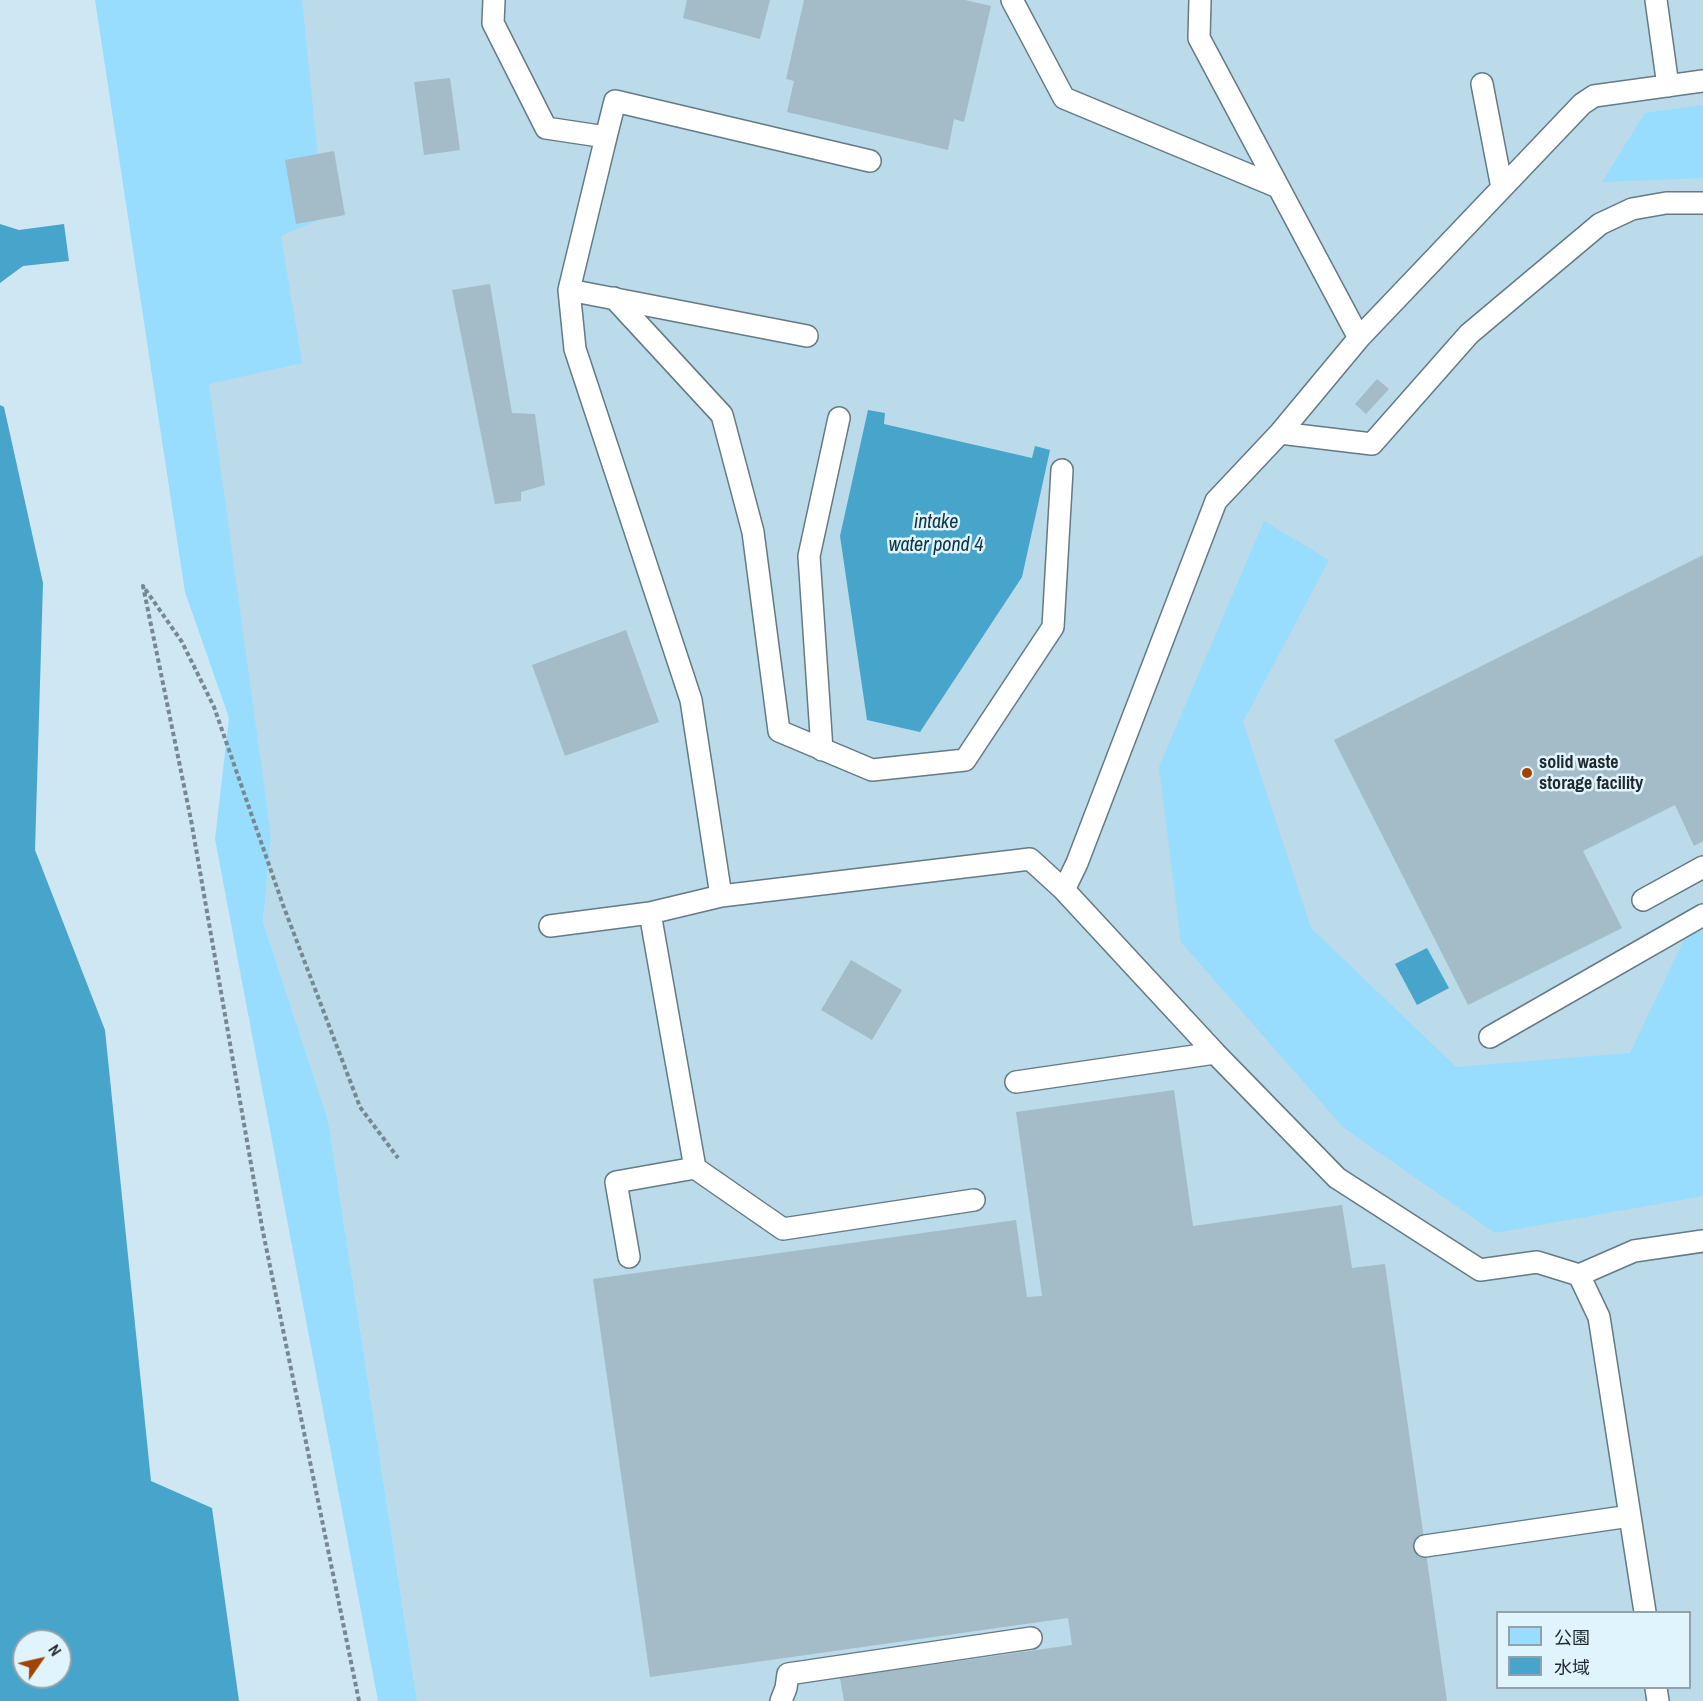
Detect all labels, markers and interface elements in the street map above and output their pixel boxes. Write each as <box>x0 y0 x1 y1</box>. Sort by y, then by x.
water label: intake water pond 4 <box>889 511 983 558</box>
place label: solid waste storage facility <box>1539 752 1643 795</box>
marker: solid waste storage facility <box>1520 766 1534 780</box>
legend <box>1496 1611 1691 1689</box>
text: 公園 <box>1554 1625 1590 1650</box>
north arrow <box>12 1629 72 1689</box>
text: N <box>43 1640 67 1660</box>
text: 水域 <box>1554 1655 1590 1680</box>

